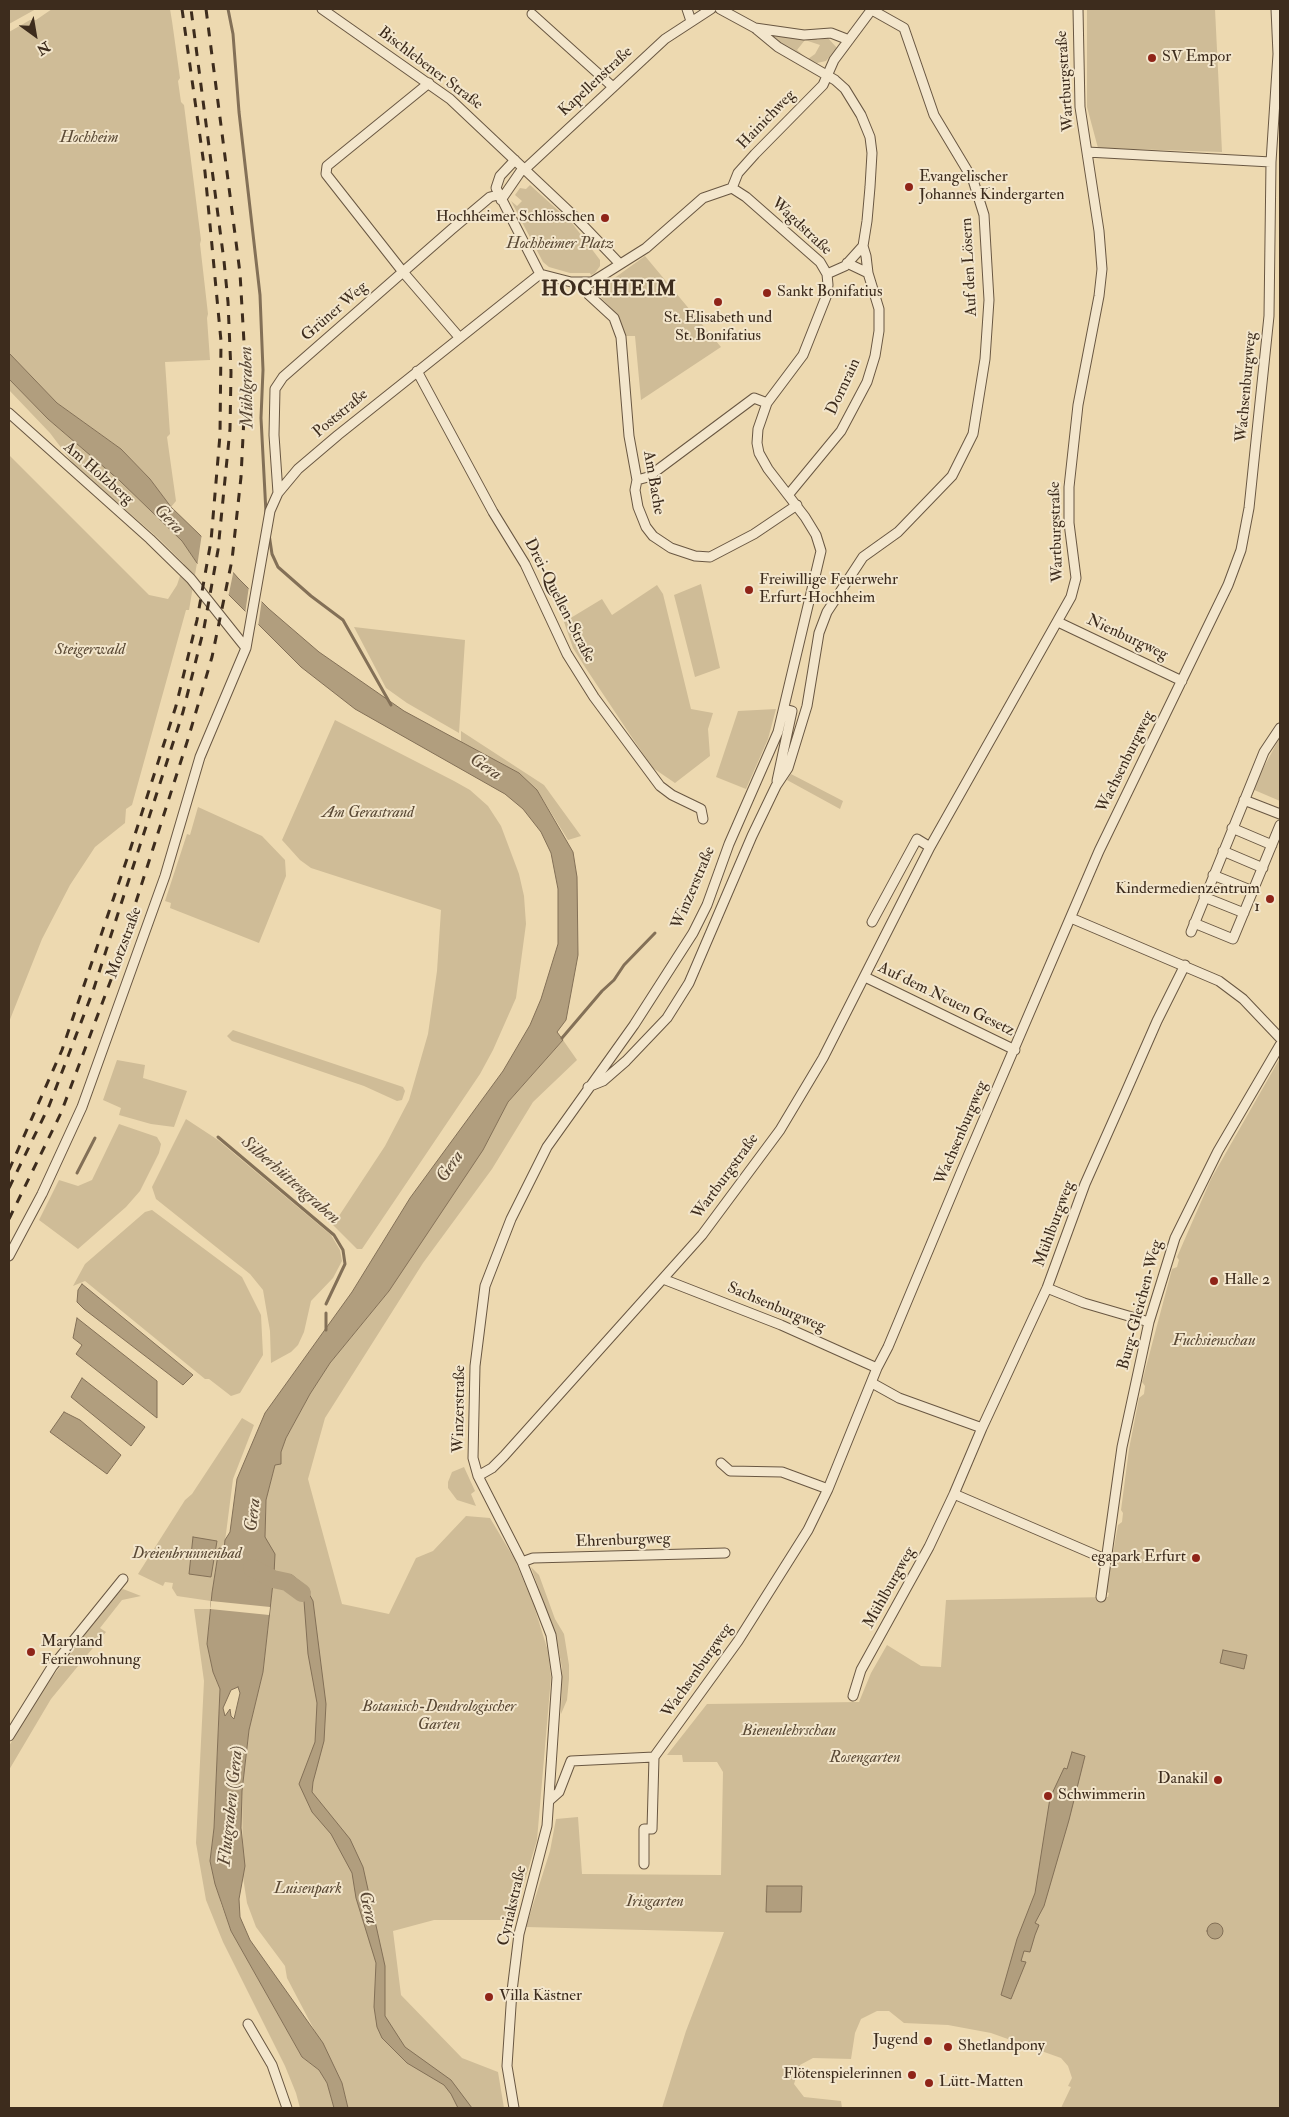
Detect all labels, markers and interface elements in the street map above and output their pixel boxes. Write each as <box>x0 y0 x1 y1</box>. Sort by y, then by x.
north arrow <box>10 10 60 60</box>
street label: Bischlebener Straße <box>374 23 486 115</box>
street label: Wartburgstraße <box>1053 30 1079 132</box>
text: N <box>33 38 53 59</box>
street label: Kapellenstraße <box>555 43 637 121</box>
place label: SV Empor <box>1162 48 1231 68</box>
marker: SV Empor <box>1146 52 1158 64</box>
street label: Hainichweg <box>734 86 800 154</box>
park label: Hochheim <box>60 129 118 149</box>
place label: Evangelischer Johannes Kindergarten <box>919 168 1064 206</box>
marker: Evangelischer Johannes Kindergarten <box>903 181 915 193</box>
street label: Wagdstraße <box>767 194 835 260</box>
place label: Hochheimer Schlösschen <box>436 208 595 228</box>
marker: Hochheimer Schlösschen <box>599 212 611 224</box>
street label: Auf den Lösern <box>958 217 982 317</box>
park label: Hochheimer Platz <box>506 235 614 255</box>
district label: HOCHHEIM <box>540 277 678 303</box>
street label: Grüner Weg <box>298 278 372 346</box>
place label: Sankt Bonifatius <box>777 283 882 303</box>
marker: Sankt Bonifatius <box>761 287 773 299</box>
marker: St. Elisabeth und St. Bonifatius <box>712 296 724 308</box>
place label: St. Elisabeth und St. Bonifatius <box>664 309 772 347</box>
street label: Wachsenburgweg <box>1233 331 1261 443</box>
water label: Mühlgraben <box>236 346 260 428</box>
street label: Dornrain <box>823 356 865 418</box>
street label: Poststraße <box>310 385 372 443</box>
street label: Am Holzberg <box>59 438 137 510</box>
street label: Am Bache <box>638 450 668 516</box>
street label: Wartburgstraße <box>1046 481 1068 583</box>
water label: Gera <box>149 501 187 539</box>
street label: Drei-Quellen-Straße <box>519 536 599 666</box>
place label: Freiwillige Feuerwehr Erfurt-Hochheim <box>759 571 898 609</box>
marker: Freiwillige Feuerwehr Erfurt-Hochheim <box>743 584 755 596</box>
street label: Nienburgweg <box>1083 611 1171 665</box>
park label: Steigerwald <box>55 641 125 661</box>
street label: Wachsenburgweg <box>1093 708 1159 816</box>
water label: Gera <box>465 750 505 786</box>
park label: Am Gerastrand <box>322 804 414 824</box>
street label: Winzerstraße <box>668 844 720 932</box>
place label: Kindermedienzentrum 1 <box>1115 880 1260 918</box>
marker: Kindermedienzentrum 1 <box>1264 893 1276 905</box>
street label: Motzstraße <box>103 905 147 981</box>
street label: Auf dem Neuen Gesetz <box>874 959 1018 1041</box>
street label: Wachsenburgweg <box>932 1078 992 1188</box>
street label: Wartburgstraße <box>689 1131 763 1223</box>
water label: Silberhüttengraben <box>236 1132 344 1230</box>
water label: Gera <box>433 1147 469 1187</box>
street label: Mühlburgweg <box>1031 1178 1079 1270</box>
street label: Burg-Gleichen-Weg <box>1114 1238 1168 1372</box>
place label: Halle 2 <box>1224 1271 1270 1291</box>
marker: Halle 2 <box>1208 1275 1220 1287</box>
street label: Sachsenburgweg <box>724 1279 828 1337</box>
park label: Fuchsienschau <box>1172 1332 1256 1352</box>
street label: Winzerstraße <box>450 1365 470 1453</box>
water label: Gera <box>242 1497 266 1533</box>
street label: Ehrenburgweg <box>575 1530 671 1552</box>
street label: Mühlburgweg <box>860 1544 920 1632</box>
park label: Dreienbrunnenbad <box>132 1545 242 1565</box>
place label: egapark Erfurt <box>1091 1548 1186 1568</box>
marker: egapark Erfurt <box>1190 1552 1202 1564</box>
street label: Wachsenburgweg <box>658 1620 738 1722</box>
place label: Maryland Ferienwohnung <box>41 1633 141 1671</box>
marker: Maryland Ferienwohnung <box>25 1646 37 1658</box>
park label: Botanisch-Dendrologischer Garten <box>362 1698 516 1736</box>
park label: Bienenlehrschau <box>742 1722 836 1742</box>
water label: Flutgraben (Gera) <box>215 1745 249 1867</box>
park label: Rosengarten <box>829 1749 901 1769</box>
place label: Danakil <box>1158 1770 1208 1790</box>
marker: Danakil <box>1212 1774 1224 1786</box>
place label: Schwimmerin <box>1058 1786 1146 1806</box>
marker: Schwimmerin <box>1042 1790 1054 1802</box>
street label: Cyriakstraße <box>494 1864 532 1948</box>
park label: Luisenpark <box>274 1880 342 1900</box>
water label: Gera <box>352 1889 382 1927</box>
park label: Irisgarten <box>626 1893 684 1913</box>
place label: Villa Kästner <box>499 1987 582 2007</box>
marker: Villa Kästner <box>483 1991 495 2003</box>
place label: Jugend <box>873 2031 918 2051</box>
marker: Jugend <box>922 2035 934 2047</box>
place label: Shetlandpony <box>958 2037 1045 2057</box>
marker: Shetlandpony <box>942 2041 954 2053</box>
place label: Flötenspielerinnen <box>783 2065 902 2085</box>
marker: Flötenspielerinnen <box>906 2069 918 2081</box>
place label: Lütt-Matten <box>939 2073 1023 2093</box>
marker: Lütt-Matten <box>923 2077 935 2089</box>

